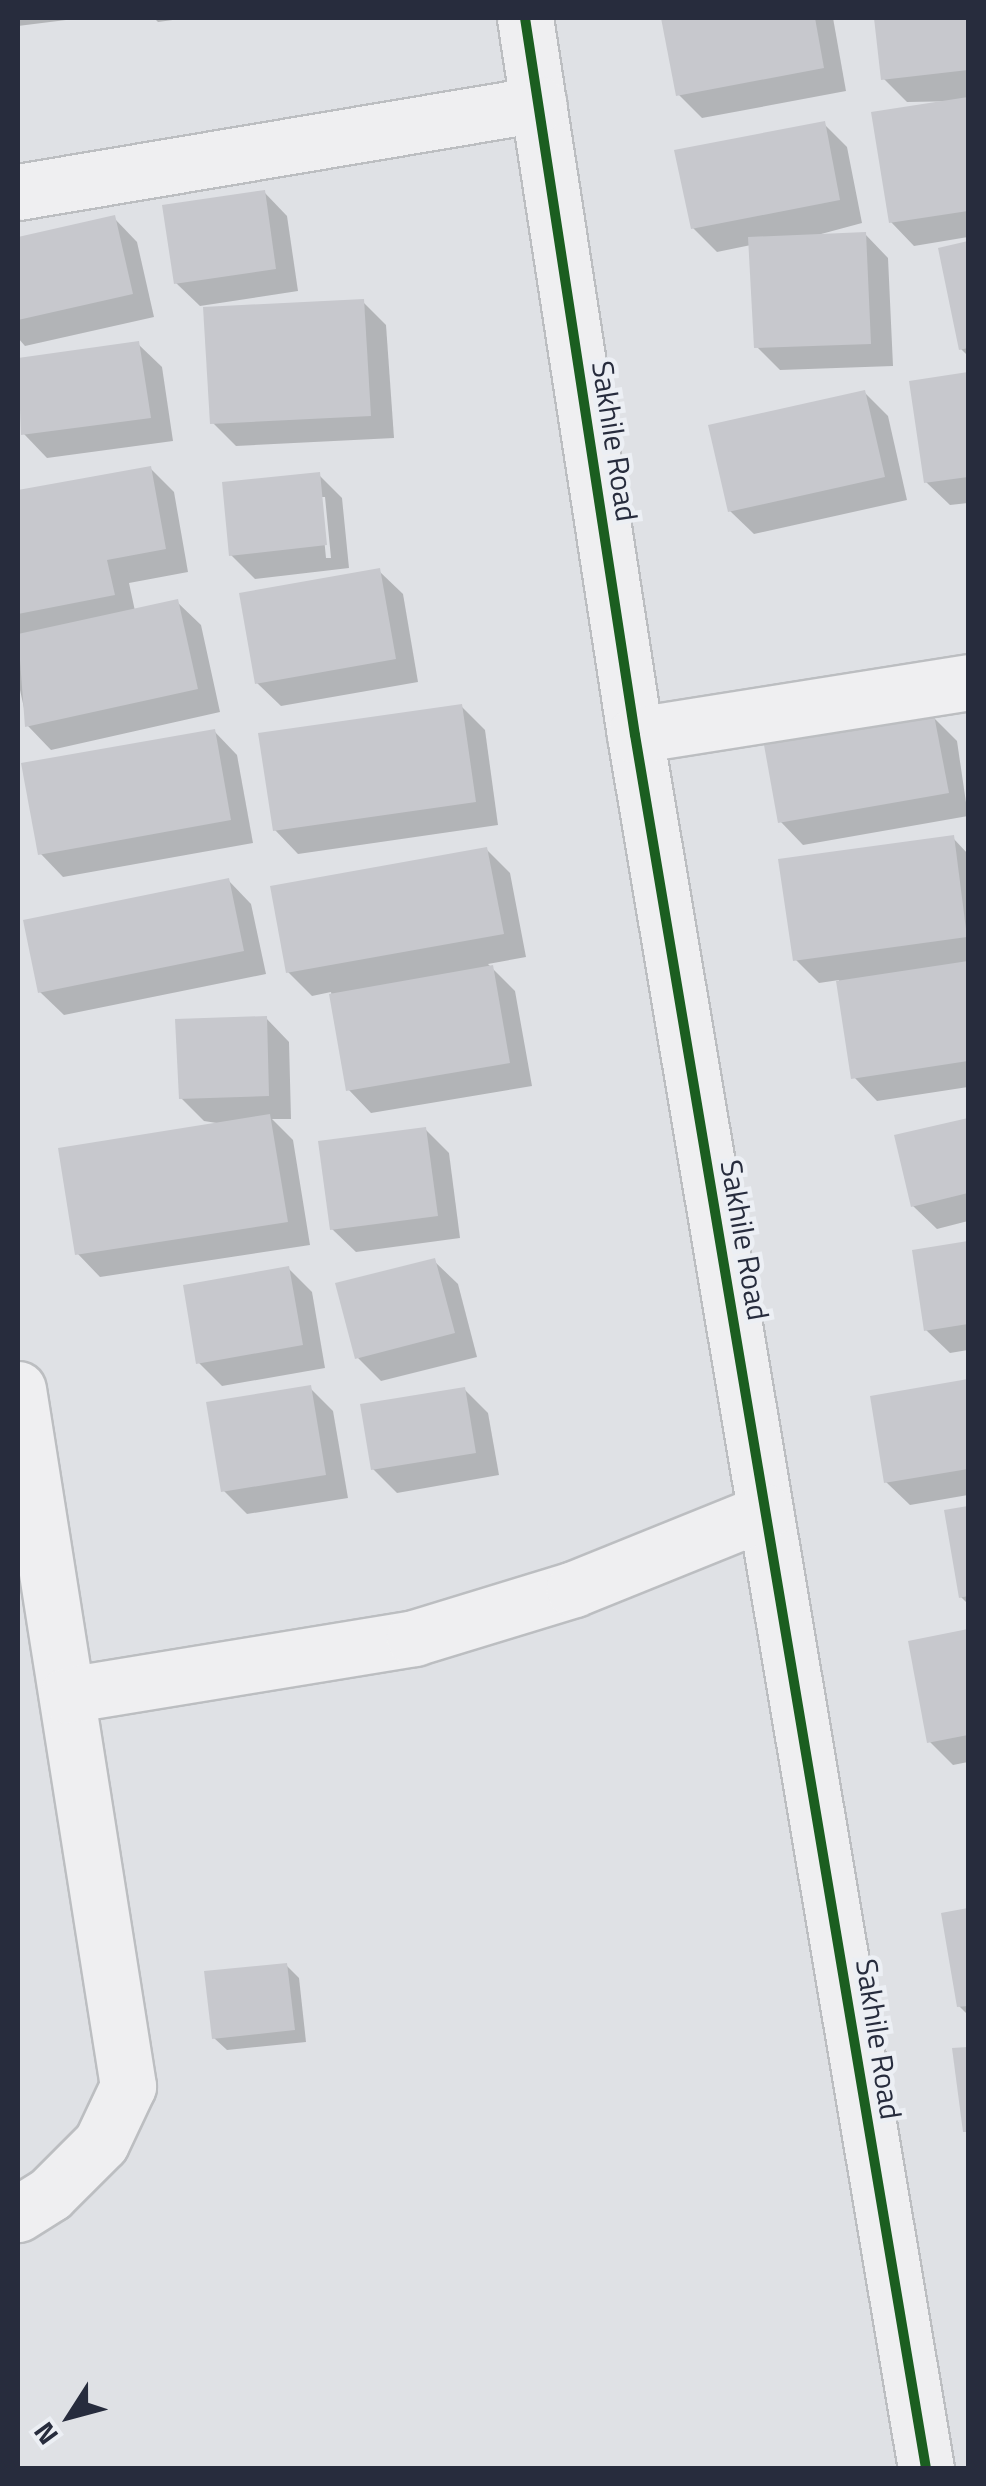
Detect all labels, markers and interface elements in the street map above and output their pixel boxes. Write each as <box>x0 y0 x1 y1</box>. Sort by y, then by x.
street label: Sakhile Road <box>585 358 645 524</box>
street label: Sakhile Road <box>713 1157 777 1323</box>
street label: Sakhile Road <box>849 1956 909 2122</box>
north arrow <box>20 2366 120 2466</box>
text: N <box>22 2413 68 2454</box>

